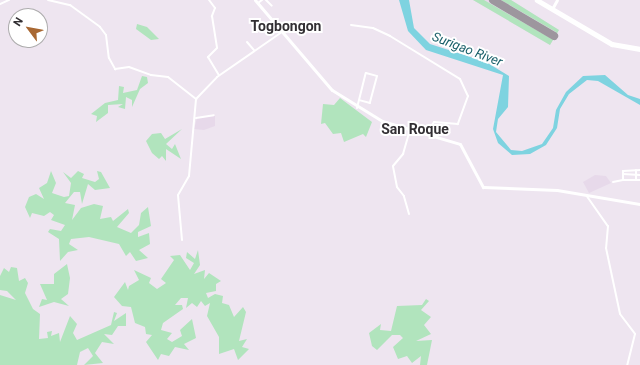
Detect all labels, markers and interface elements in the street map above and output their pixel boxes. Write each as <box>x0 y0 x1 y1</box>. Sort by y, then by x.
north arrow <box>8 8 48 48</box>
text: N <box>11 15 26 29</box>
district label: Togbongon <box>251 18 321 34</box>
water label: Surigao River <box>430 29 504 71</box>
district label: San Roque <box>381 121 449 137</box>

